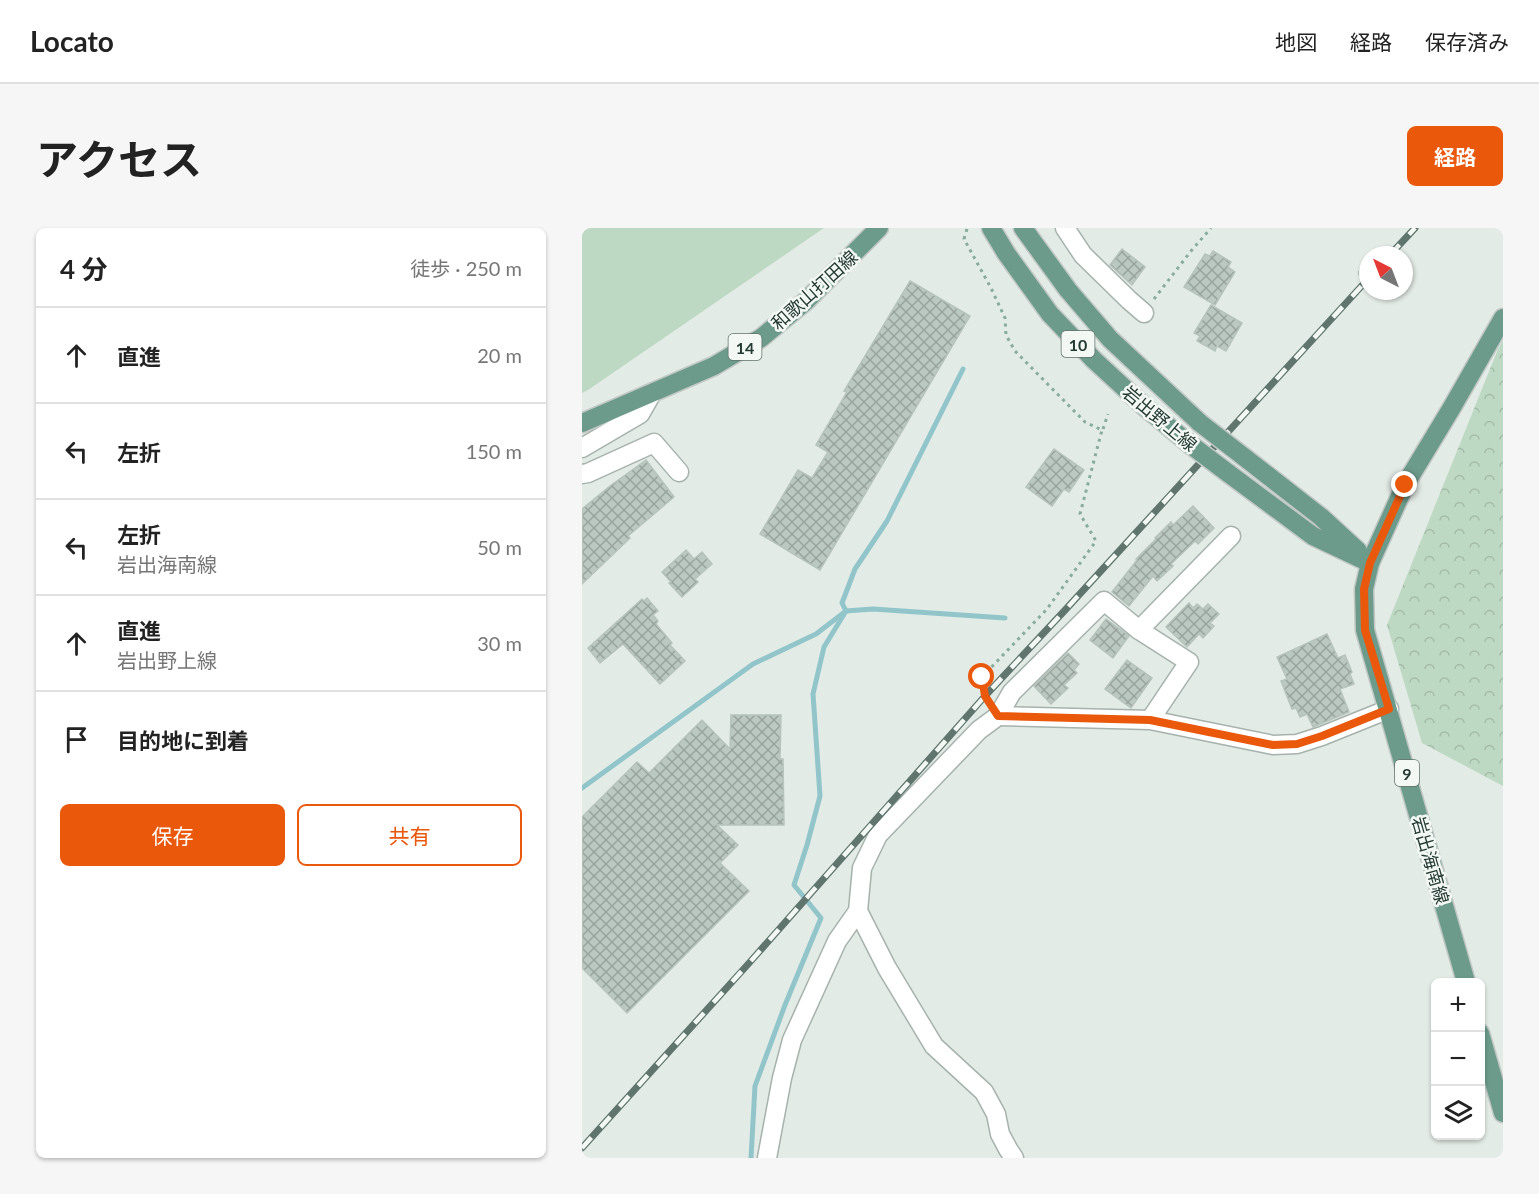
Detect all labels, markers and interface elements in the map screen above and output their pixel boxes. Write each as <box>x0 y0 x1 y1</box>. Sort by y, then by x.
text: Locato <box>30 24 114 58</box>
text: 地図 <box>1275 29 1317 54</box>
text: 経路 <box>1350 29 1392 54</box>
text: 保存済み <box>1425 29 1509 54</box>
button: 経路 <box>1407 126 1503 186</box>
text: アクセス <box>36 134 202 184</box>
street label: 和歌山打田線 <box>767 246 861 334</box>
north arrow <box>1359 246 1413 300</box>
text: 4 分 <box>60 253 107 285</box>
text: 徒歩 · 250 m <box>410 256 522 280</box>
road number: 10 <box>1062 331 1094 357</box>
road number: 14 <box>728 334 762 360</box>
icon: ahead <box>60 339 93 372</box>
text: 直進 <box>117 343 161 370</box>
text: 20 m <box>477 343 522 367</box>
street label: 岩出野上線 <box>1118 381 1202 455</box>
icon: left <box>60 435 93 468</box>
text: 左折 <box>117 439 161 466</box>
text: 150 m <box>466 439 522 463</box>
route end <box>1391 471 1417 497</box>
text: 左折 <box>117 521 161 548</box>
icon: left <box>60 531 93 564</box>
text: 50 m <box>477 535 522 559</box>
text: 岩出海南線 <box>117 552 217 576</box>
text: 直進 <box>117 617 161 644</box>
icon: ahead <box>60 627 93 660</box>
text: 30 m <box>477 631 522 655</box>
text: 岩出野上線 <box>117 648 217 672</box>
route start <box>968 663 994 689</box>
icon: arrive <box>60 723 93 756</box>
text: 目的地に到着 <box>117 727 249 754</box>
road number: 9 <box>1395 760 1419 786</box>
button: 保存 <box>60 804 285 866</box>
button: 共有 <box>297 804 522 866</box>
street label: 岩出海南線 <box>1408 814 1454 906</box>
map controls <box>1431 978 1485 1140</box>
button: + <box>1431 978 1485 1032</box>
button: − <box>1431 1032 1485 1086</box>
button: layers <box>1431 1086 1485 1140</box>

